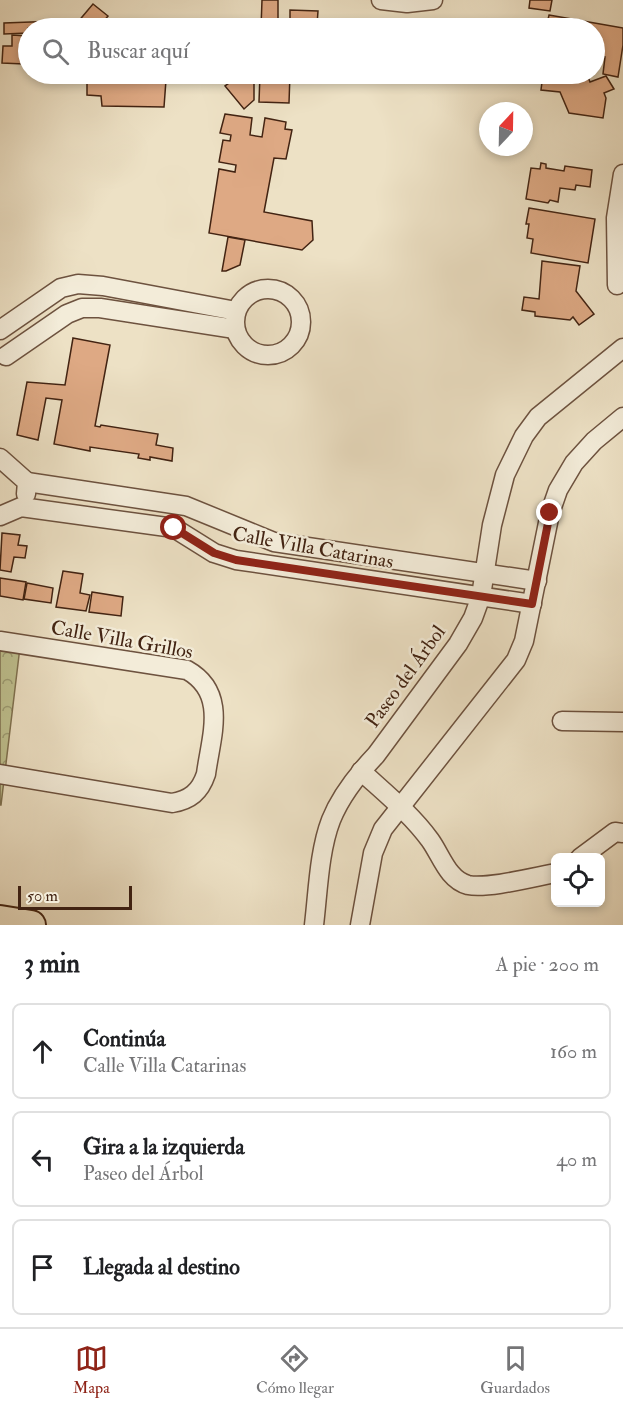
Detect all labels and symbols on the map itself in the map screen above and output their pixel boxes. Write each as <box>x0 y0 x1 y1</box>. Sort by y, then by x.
north arrow <box>479 102 533 156</box>
route end <box>536 499 562 525</box>
route start <box>160 514 186 540</box>
street label: Calle Villa Catarinas <box>230 521 396 574</box>
street label: Calle Villa Grillos <box>49 615 195 664</box>
street label: Paseo del Árbol <box>359 620 451 732</box>
scale bar <box>18 883 132 910</box>

